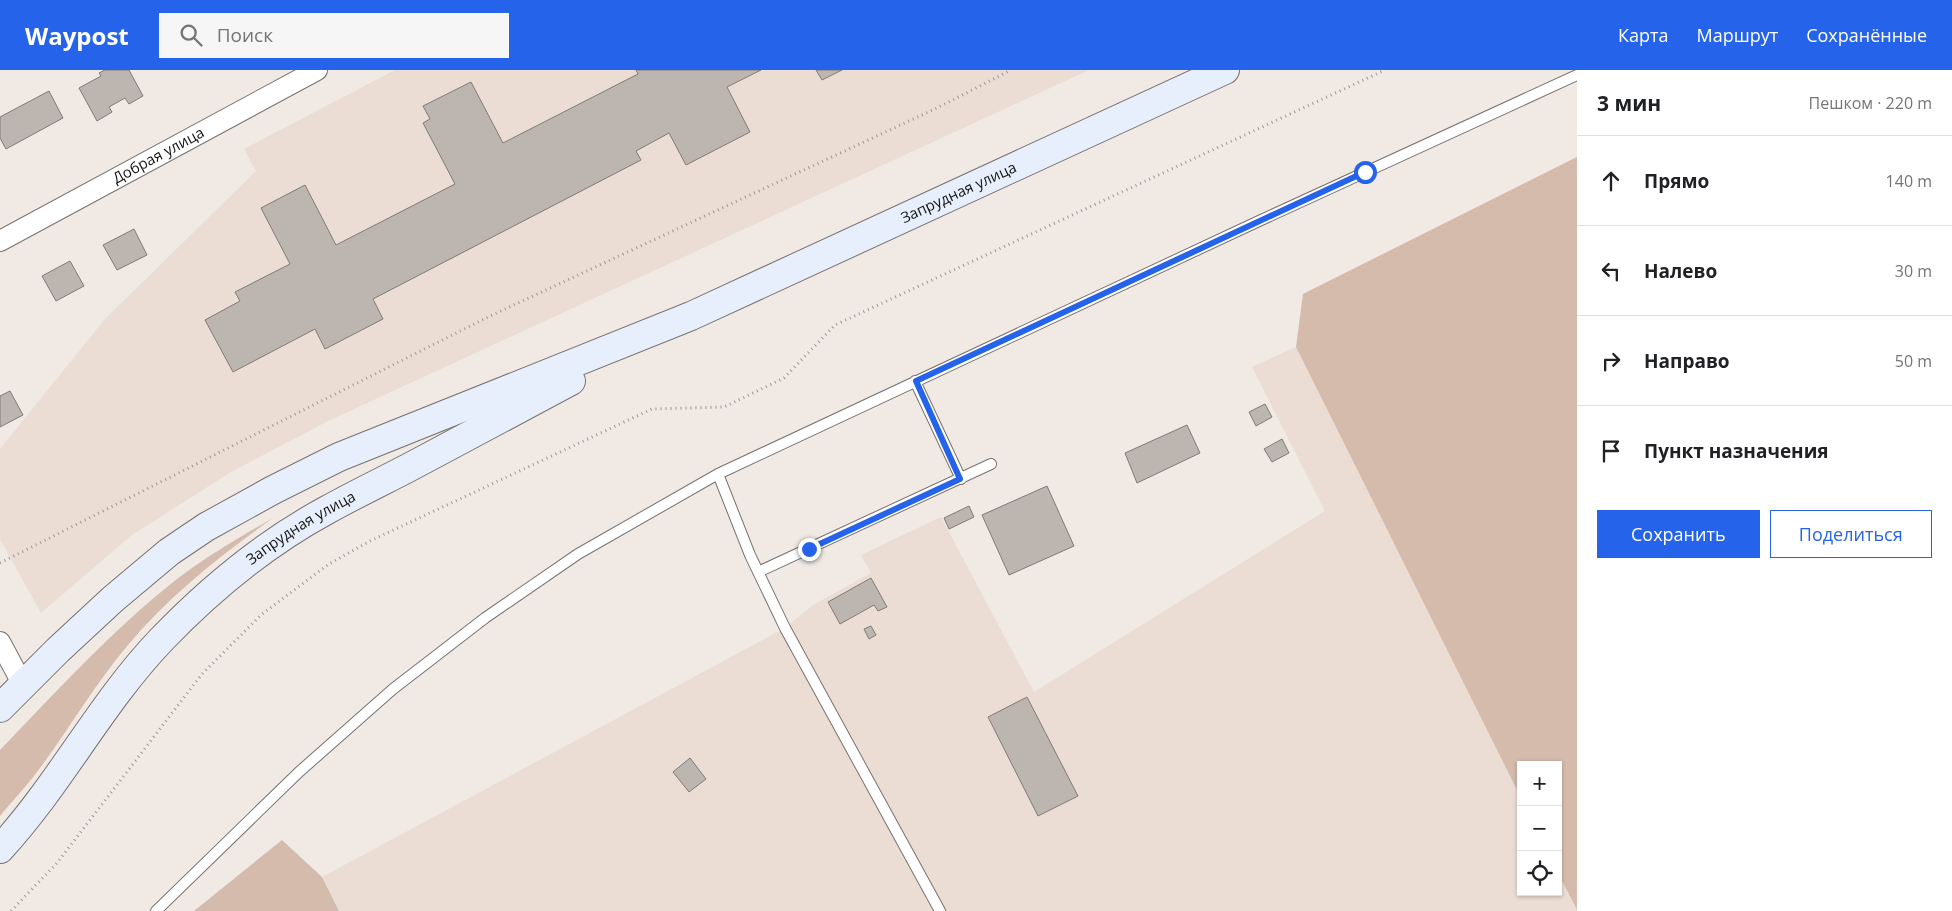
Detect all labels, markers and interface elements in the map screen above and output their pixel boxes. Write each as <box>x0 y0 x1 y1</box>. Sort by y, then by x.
search box <box>159 13 509 58</box>
text: Waypost <box>25 19 129 52</box>
icon: search <box>177 21 205 49</box>
text: Поиск <box>217 22 273 48</box>
text: Карта <box>1618 23 1668 47</box>
text: Маршрут <box>1696 23 1778 47</box>
text: Сохранённые <box>1806 23 1927 47</box>
text: 3 мин <box>1597 89 1661 117</box>
text: Пешком · 220 m <box>1809 92 1932 114</box>
street label: Добрая улица <box>109 122 207 188</box>
street label: Запрудная улица <box>897 157 1019 227</box>
route start <box>1354 161 1377 184</box>
icon: ahead <box>1597 167 1625 195</box>
text: Прямо <box>1644 168 1709 194</box>
text: 140 m <box>1886 170 1932 192</box>
icon: left <box>1597 257 1625 285</box>
text: Налево <box>1644 258 1717 284</box>
text: 30 m <box>1895 260 1932 282</box>
icon: right <box>1597 347 1625 375</box>
text: Направо <box>1644 348 1730 374</box>
text: 50 m <box>1895 350 1932 372</box>
icon: arrive <box>1597 437 1625 465</box>
text: Пункт назначения <box>1644 438 1829 464</box>
street label: Запрудная улица <box>241 486 358 569</box>
button: Сохранить <box>1597 510 1760 558</box>
button: Поделиться <box>1770 510 1932 558</box>
route end <box>798 538 821 561</box>
map controls <box>1517 761 1562 896</box>
button: + <box>1517 761 1562 806</box>
button: − <box>1517 806 1562 851</box>
button: locate <box>1517 851 1562 896</box>

